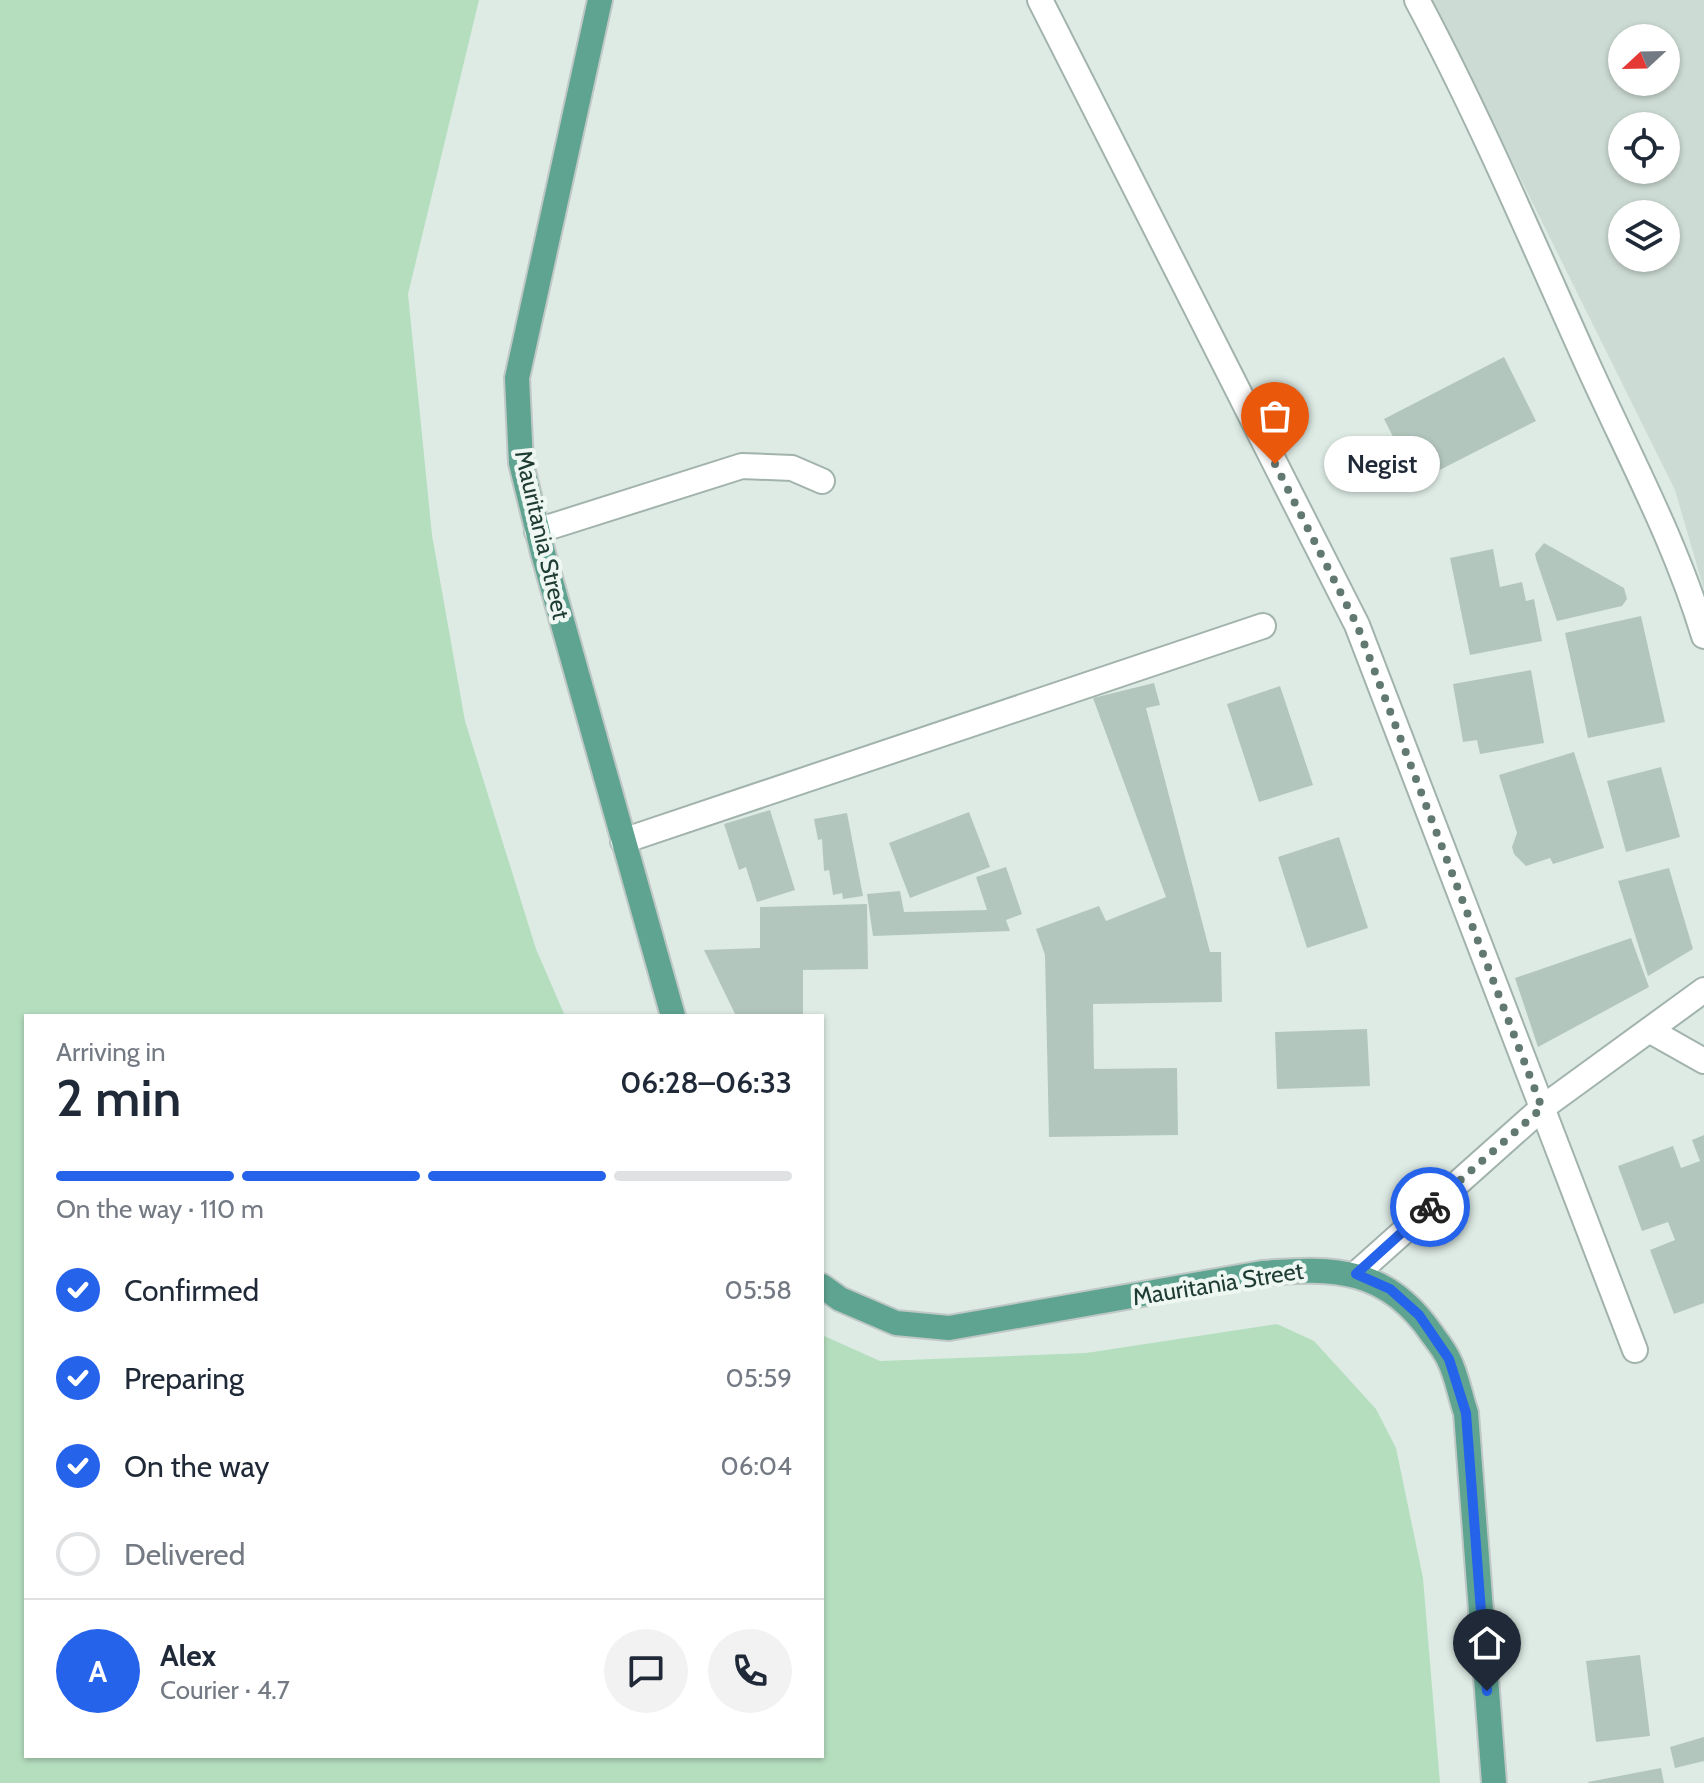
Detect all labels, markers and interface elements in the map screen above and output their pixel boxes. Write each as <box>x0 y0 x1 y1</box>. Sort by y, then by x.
north arrow <box>1608 24 1680 96</box>
map controls <box>1608 24 1680 272</box>
button: locate <box>1608 112 1680 184</box>
button: layers <box>1608 200 1680 272</box>
pin <box>1241 382 1309 464</box>
icon: bag <box>1253 394 1297 438</box>
callout: Negist <box>1323 436 1439 492</box>
street label: Mauritania Street <box>509 447 576 622</box>
text: Negist <box>1347 448 1417 480</box>
text: Arriving in <box>56 1036 166 1068</box>
text: 06:28–06:33 <box>620 1064 792 1101</box>
text: 2 min <box>56 1066 181 1129</box>
courier <box>1390 1167 1470 1247</box>
icon: bike <box>1408 1185 1452 1229</box>
text: On the way · 110 m <box>56 1193 264 1225</box>
street label: Mauritania Street <box>1130 1256 1306 1311</box>
icon: check <box>56 1268 100 1312</box>
text: Confirmed <box>124 1272 259 1309</box>
text: 05:58 <box>725 1274 792 1306</box>
icon: check <box>56 1356 100 1400</box>
text: Preparing <box>124 1360 244 1397</box>
text: 05:59 <box>726 1362 792 1394</box>
icon: check <box>56 1444 100 1488</box>
text: On the way <box>124 1448 269 1485</box>
text: 06:04 <box>720 1450 792 1482</box>
text: Delivered <box>124 1536 245 1573</box>
pin <box>1453 1609 1521 1691</box>
icon: home <box>1465 1621 1509 1665</box>
button: chat <box>604 1629 688 1713</box>
button: phone <box>708 1629 792 1713</box>
text: Alex <box>160 1637 216 1674</box>
text: A <box>89 1653 107 1690</box>
text: Courier · 4.7 <box>160 1674 290 1706</box>

